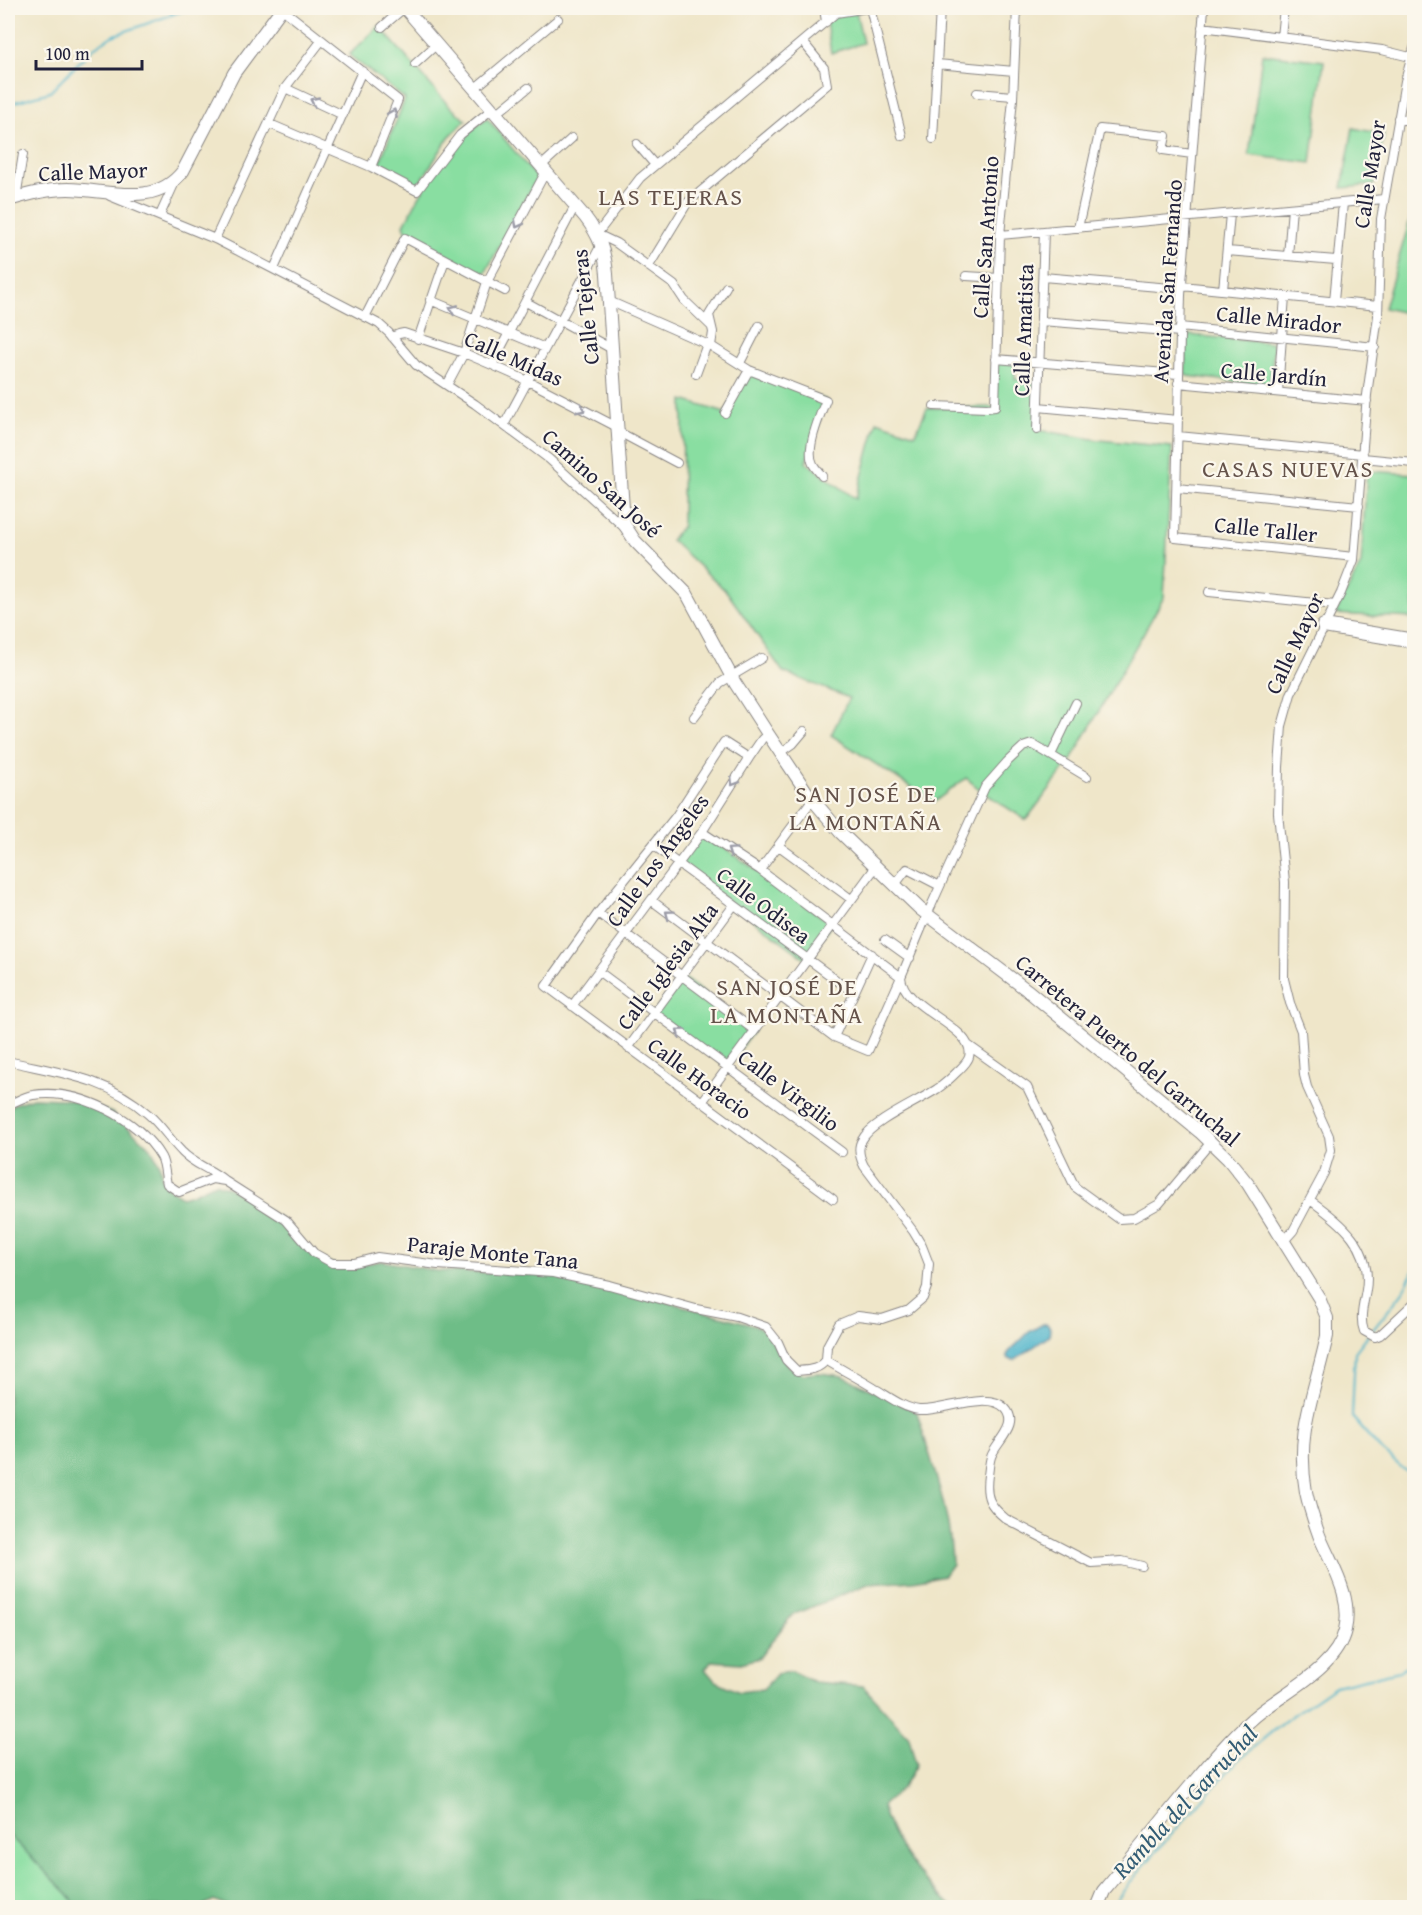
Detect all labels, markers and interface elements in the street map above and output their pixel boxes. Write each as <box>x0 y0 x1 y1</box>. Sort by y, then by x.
scale bar <box>36 33 142 71</box>
text: 100 m <box>45 40 90 67</box>
one-way arrow <box>310 97 321 109</box>
one-way arrow <box>386 109 398 120</box>
street label: Calle Mayor <box>1345 118 1393 230</box>
street label: Calle Mayor <box>38 153 148 189</box>
street label: Calle San Antonio <box>963 155 1007 319</box>
street label: Avenida San Fernando <box>1144 178 1190 384</box>
district label: LAS TEJERAS <box>598 179 744 214</box>
one-way arrow <box>514 218 525 229</box>
street label: Calle Tejeras <box>563 248 607 366</box>
street label: Calle Amatista <box>1005 263 1041 397</box>
street label: Calle Mirador <box>1215 297 1343 341</box>
one-way arrow <box>448 304 459 316</box>
street label: Calle Midas <box>460 322 568 394</box>
street label: Calle Jardín <box>1220 353 1329 395</box>
one-way arrow <box>575 401 586 413</box>
street label: Camino San José <box>535 421 669 545</box>
district label: CASAS NUEVAS <box>1202 451 1374 486</box>
street label: Calle Taller <box>1213 508 1319 550</box>
street label: Calle Mayor <box>1256 587 1332 699</box>
one-way arrow <box>730 775 741 786</box>
district label: SAN JOSÉ DE LA MONTAÑA <box>789 776 943 839</box>
street label: Calle Los Ángeles <box>598 787 716 933</box>
one-way arrow <box>727 847 738 858</box>
street label: Calle Odisea <box>710 859 818 951</box>
street label: Calle Iglesia Alta <box>609 895 726 1036</box>
one-way arrow <box>665 910 676 921</box>
street label: Carretera Puerto del Garruchal <box>1009 946 1247 1154</box>
district label: SAN JOSÉ DE LA MONTAÑA <box>710 969 864 1032</box>
one-way arrow <box>676 1028 687 1039</box>
street label: Calle Horacio <box>641 1029 759 1127</box>
street label: Calle Virgilio <box>731 1041 847 1139</box>
street label: Paraje Monte Tana <box>406 1227 581 1277</box>
water label: Rambla del Garruchal <box>1103 1717 1265 1887</box>

